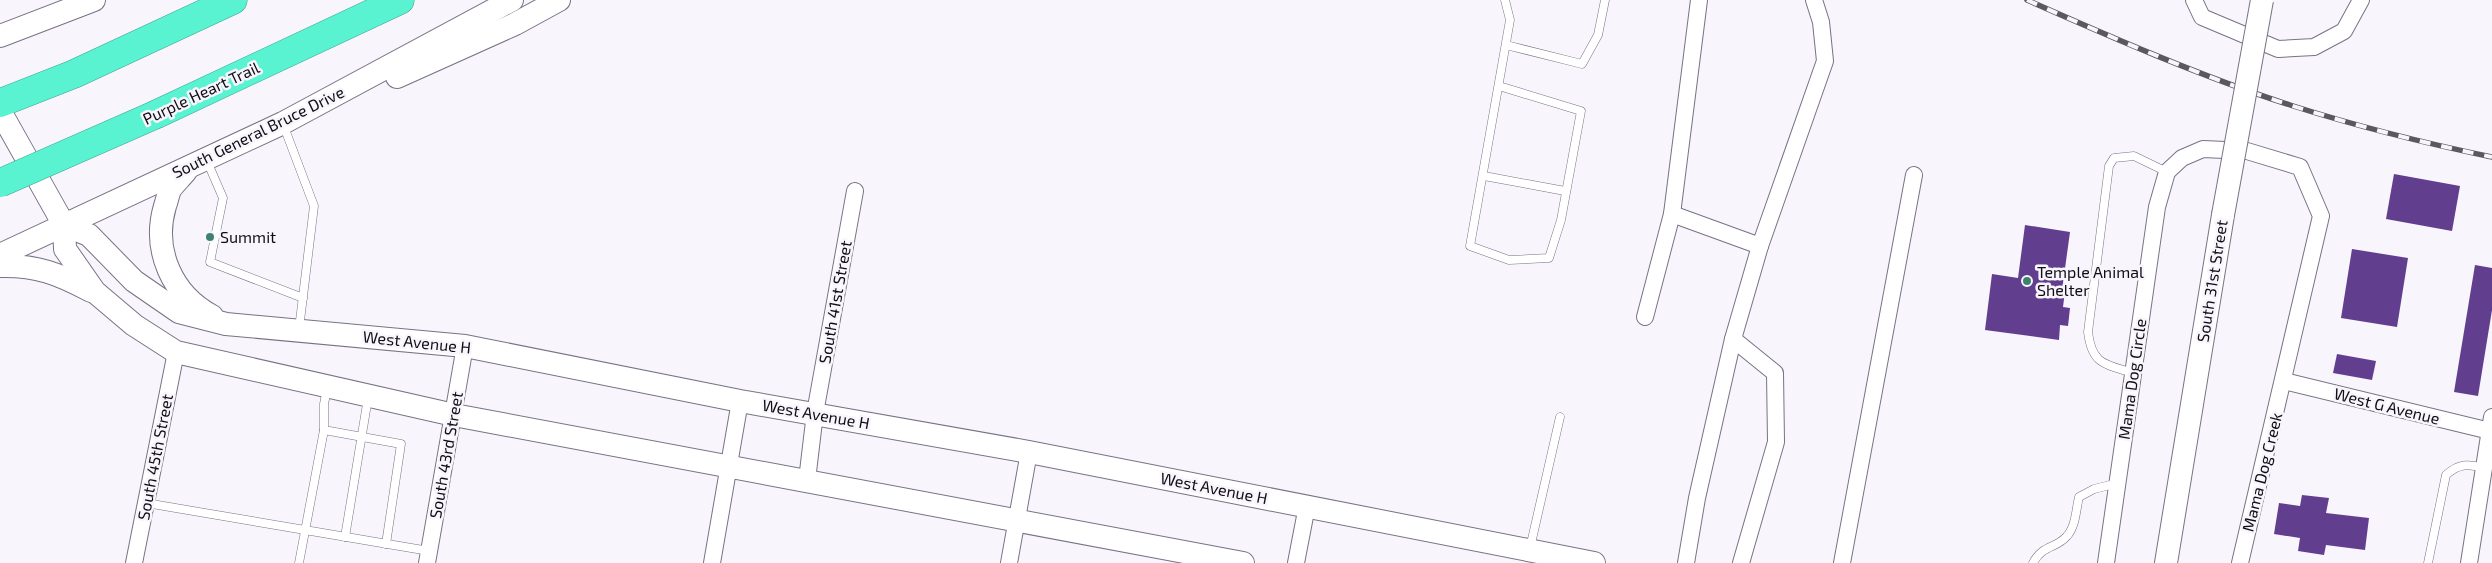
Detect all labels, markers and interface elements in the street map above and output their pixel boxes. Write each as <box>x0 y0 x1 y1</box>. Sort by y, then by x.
street label: Purple Heart Trail <box>139 57 262 128</box>
street label: South General Bruce Drive <box>169 82 347 182</box>
street label: South 31st Street <box>2192 218 2231 343</box>
place label: Summit <box>220 227 276 246</box>
marker: Summit <box>204 231 216 243</box>
street label: South 41st Street <box>814 239 855 365</box>
place label: Temple Animal Shelter <box>2037 262 2144 299</box>
marker: Temple Animal Shelter <box>2021 275 2033 287</box>
street label: Mama Dog Circle <box>2114 317 2149 441</box>
street label: West Avenue H <box>362 326 472 357</box>
street label: West G Avenue <box>2332 383 2442 428</box>
street label: South 43rd Street <box>425 390 466 520</box>
street label: South 45th Street <box>133 392 176 522</box>
street label: West Avenue H <box>761 395 871 432</box>
street label: Mama Dog Creek <box>2238 410 2285 533</box>
street label: West Avenue H <box>1159 468 1269 507</box>

